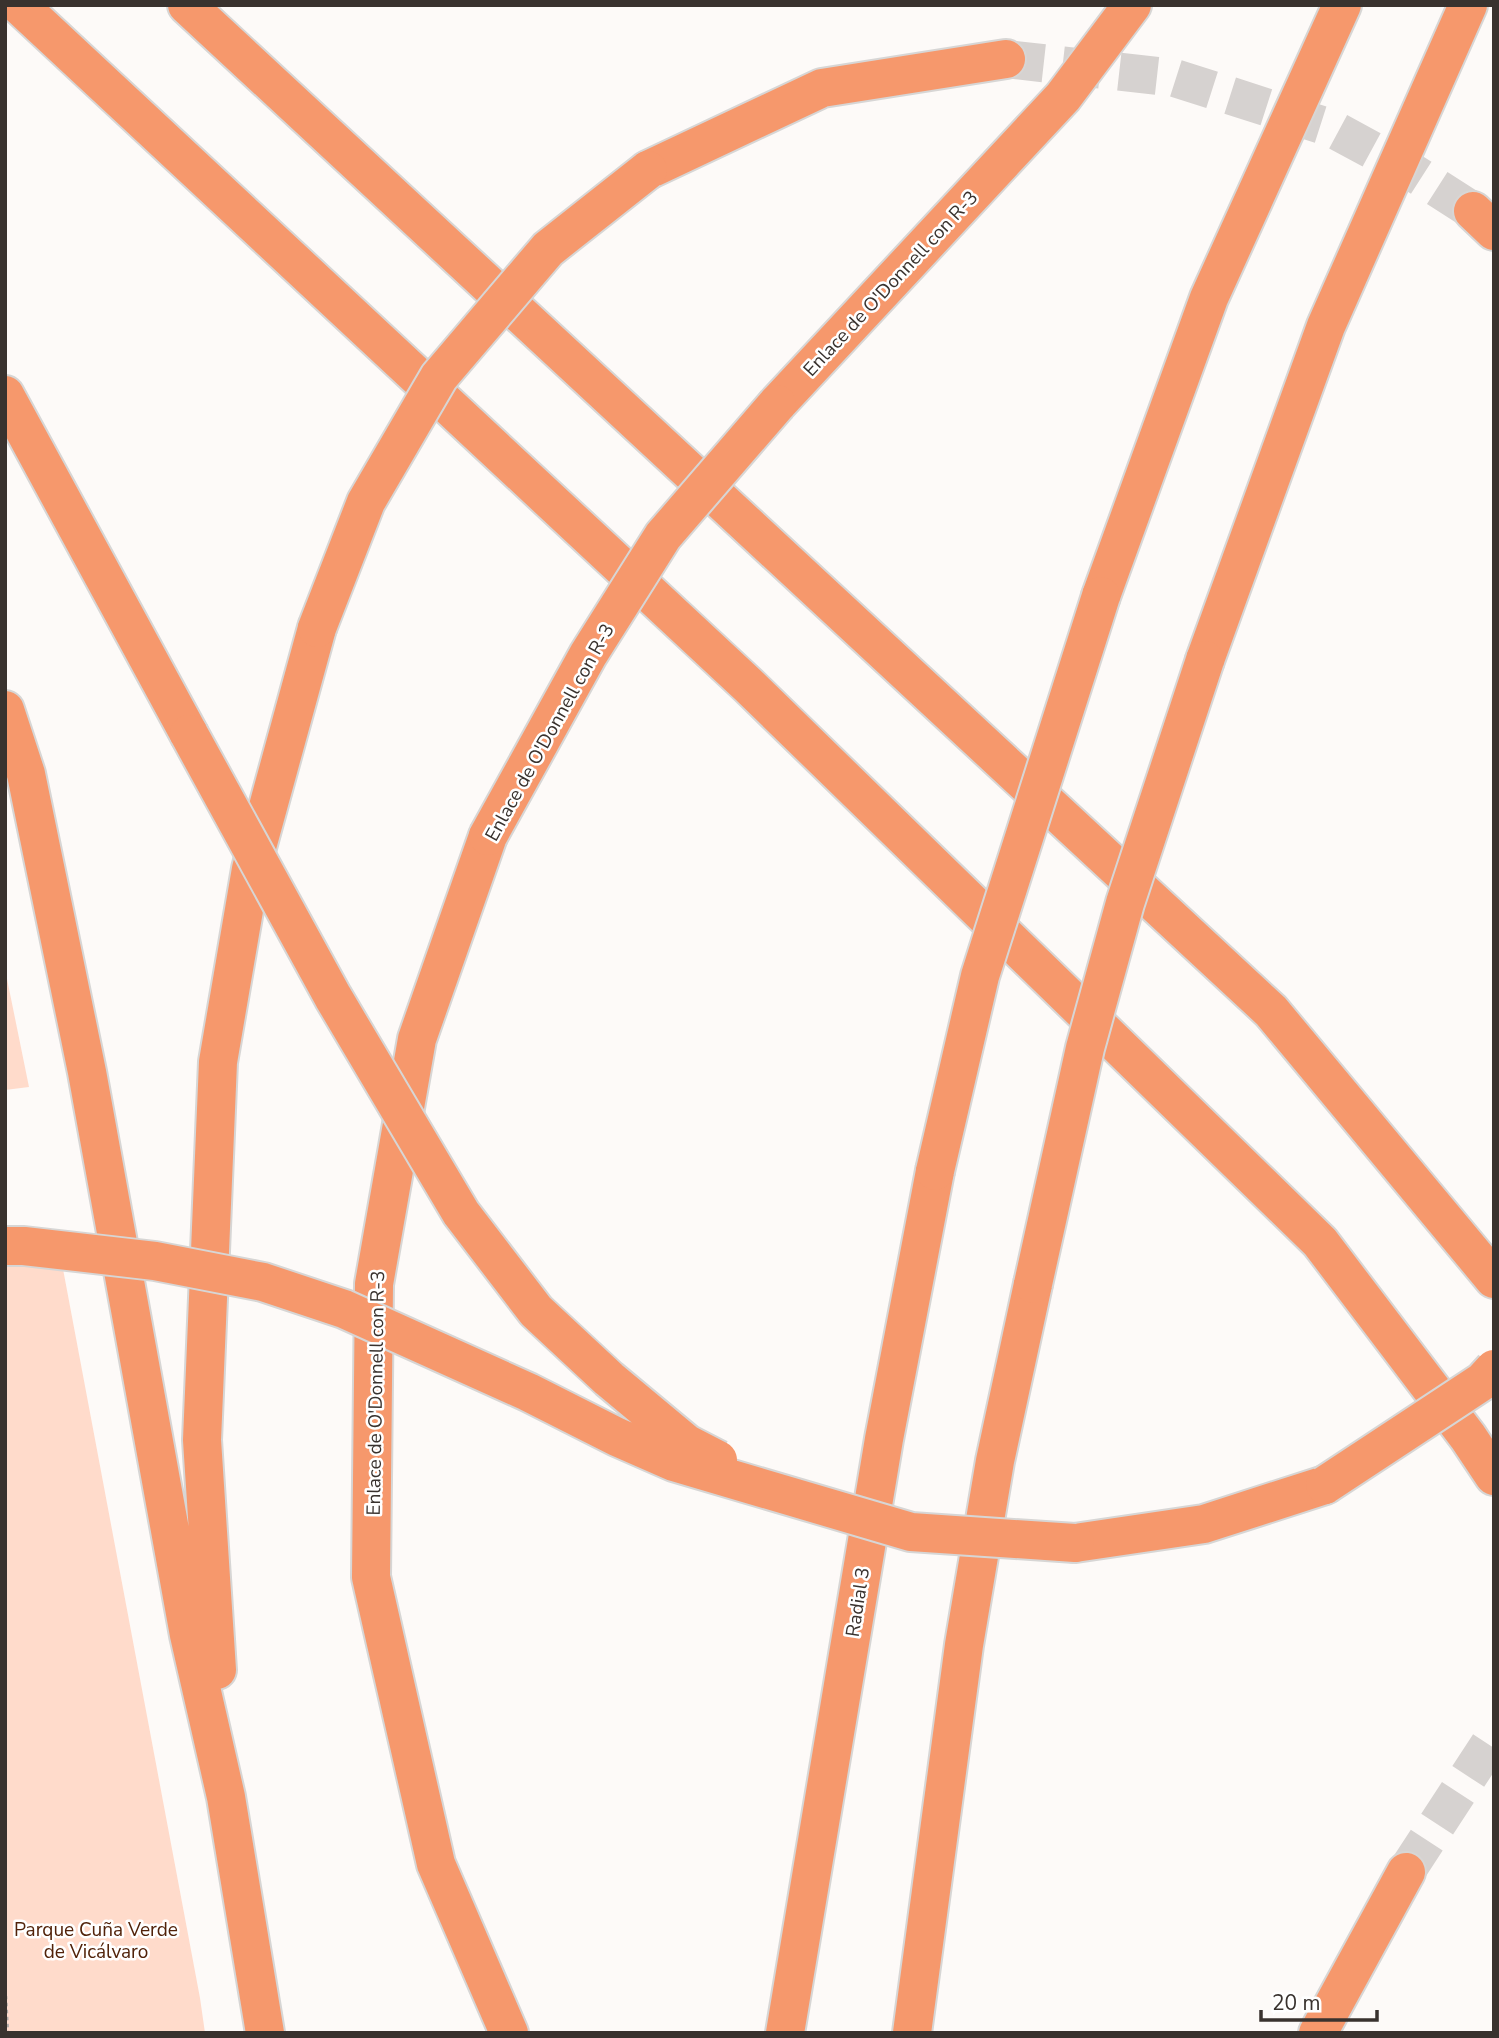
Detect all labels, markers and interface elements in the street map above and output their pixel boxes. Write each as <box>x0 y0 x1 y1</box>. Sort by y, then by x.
street label: Enlace de O'Donnell con R-3 <box>798 185 984 382</box>
street label: Enlace de O'Donnell con R-3 <box>479 619 621 846</box>
street label: Enlace de O'Donnell con R-3 <box>361 1270 391 1516</box>
street label: Radial 3 <box>840 1565 876 1639</box>
park label: Parque Cuña Verde de Vicálvaro <box>14 1917 178 1965</box>
scale bar <box>1261 1979 1376 2023</box>
text: 20 m <box>1272 1989 1321 2017</box>

